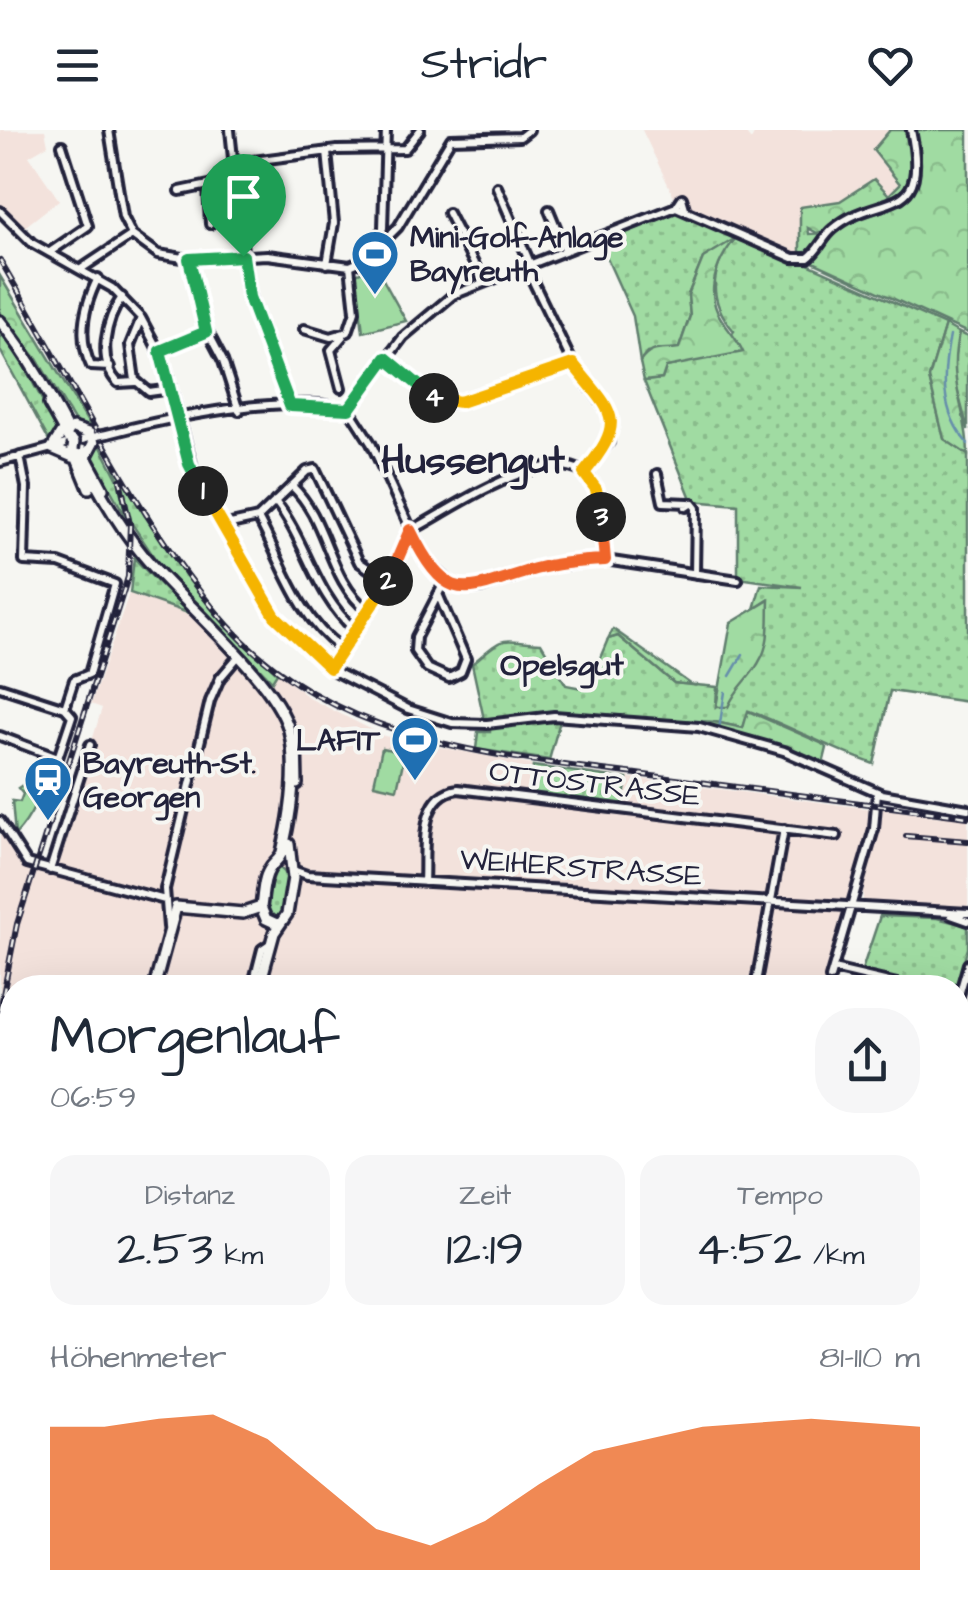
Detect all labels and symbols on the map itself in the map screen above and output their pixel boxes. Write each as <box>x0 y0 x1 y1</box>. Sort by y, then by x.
pin <box>201 154 286 257</box>
place label: Mini-Golf-Anlage Bayreuth <box>410 217 624 295</box>
sports icon: Mini-Golf-Anlage Bayreuth <box>349 228 401 296</box>
pin: 4 <box>409 373 459 423</box>
district label: Hussengut <box>381 434 566 490</box>
pin: 1 <box>178 466 228 516</box>
pin: 3 <box>576 492 626 542</box>
pin: 2 <box>363 556 413 606</box>
district label: Opelsgut <box>500 643 625 689</box>
sports icon: LAFIT <box>389 714 441 782</box>
place label: LAFIT <box>296 720 381 762</box>
place label: Bayreuth-St. Georgen <box>83 743 256 821</box>
street label: OTTOSTRASSE <box>487 750 703 818</box>
station icon: Bayreuth-St. Georgen <box>22 754 74 822</box>
street label: WEIHERSTRASSE <box>458 839 704 897</box>

